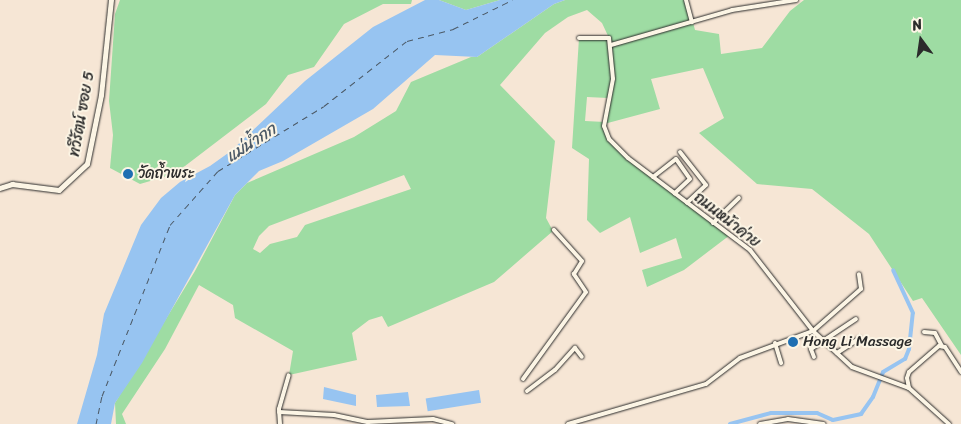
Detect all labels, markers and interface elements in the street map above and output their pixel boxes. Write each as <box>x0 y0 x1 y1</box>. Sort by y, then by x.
text: N <box>910 12 925 38</box>
north arrow <box>896 15 946 65</box>
street label: ทวีรัตน์ ซอย 5 <box>66 70 98 158</box>
water label: แม่น้ำกก <box>222 120 280 166</box>
place label: วัดถ้ำพระ <box>138 165 195 183</box>
marker: วัดถ้ำพระ <box>122 168 134 180</box>
street label: ถนนหน้าค่าย <box>690 189 764 251</box>
place label: Hong Li Massage <box>803 333 912 351</box>
marker: Hong Li Massage <box>787 336 799 348</box>

